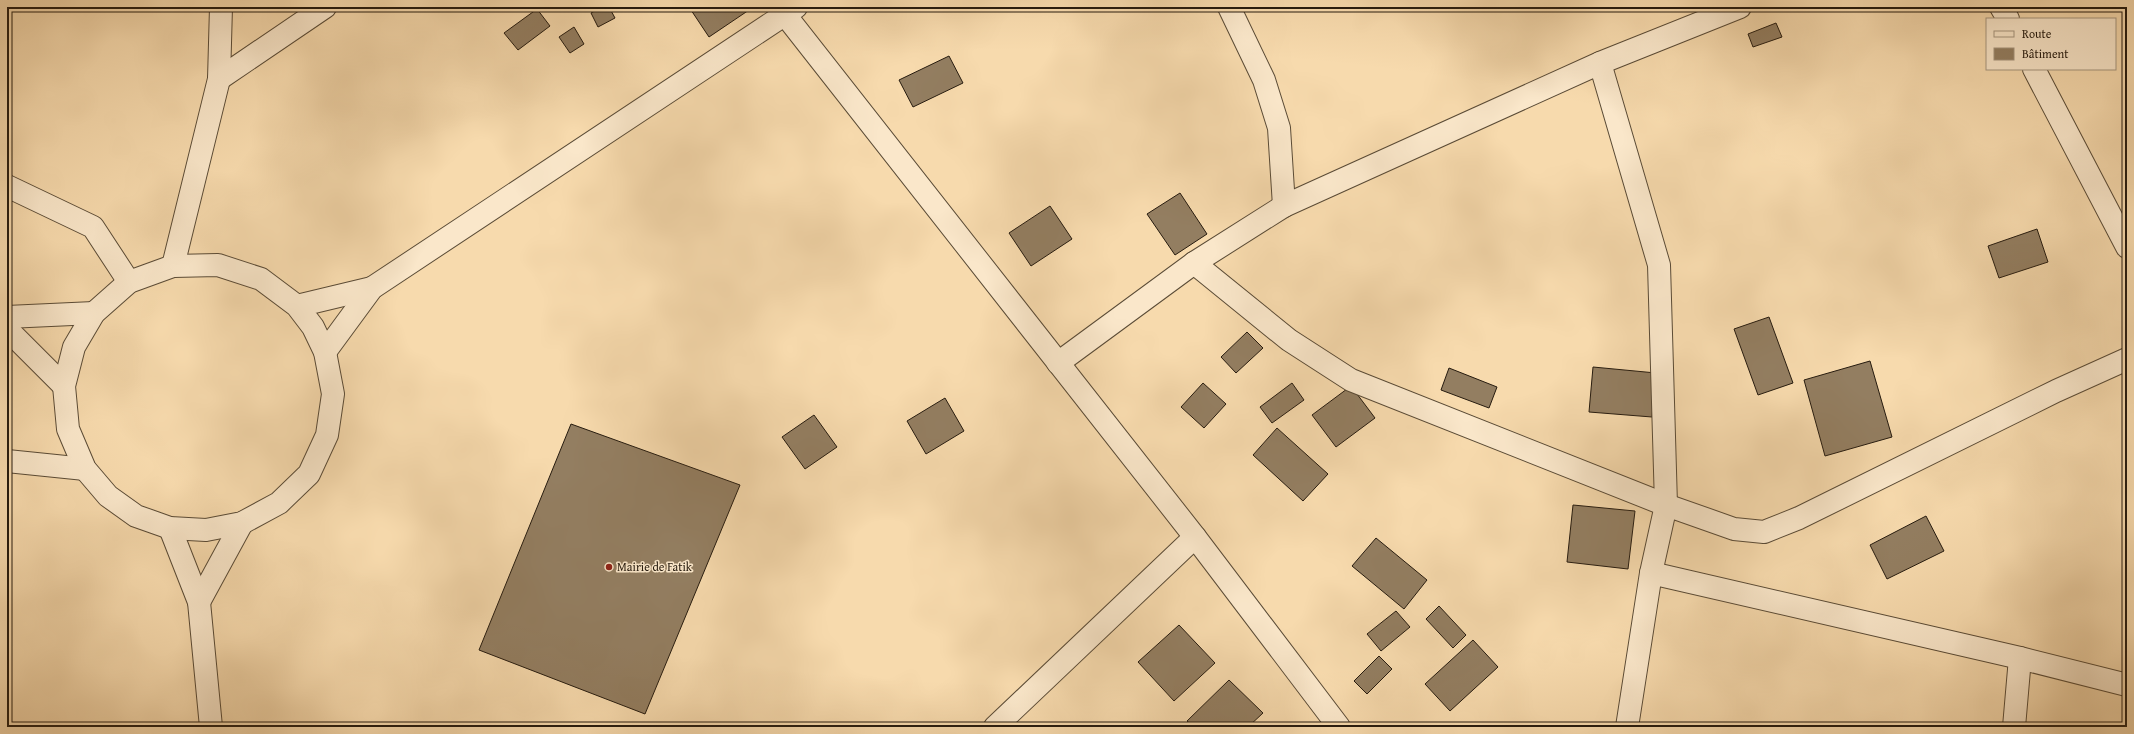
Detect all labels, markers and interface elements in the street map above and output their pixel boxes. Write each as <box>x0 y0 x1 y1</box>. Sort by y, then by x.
legend <box>1986 18 2116 70</box>
text: Route <box>2022 25 2052 42</box>
text: Bâtiment <box>2022 45 2069 62</box>
place label: Mairie de Fatik <box>617 558 693 575</box>
marker: Mairie de Fatik <box>604 562 614 572</box>

